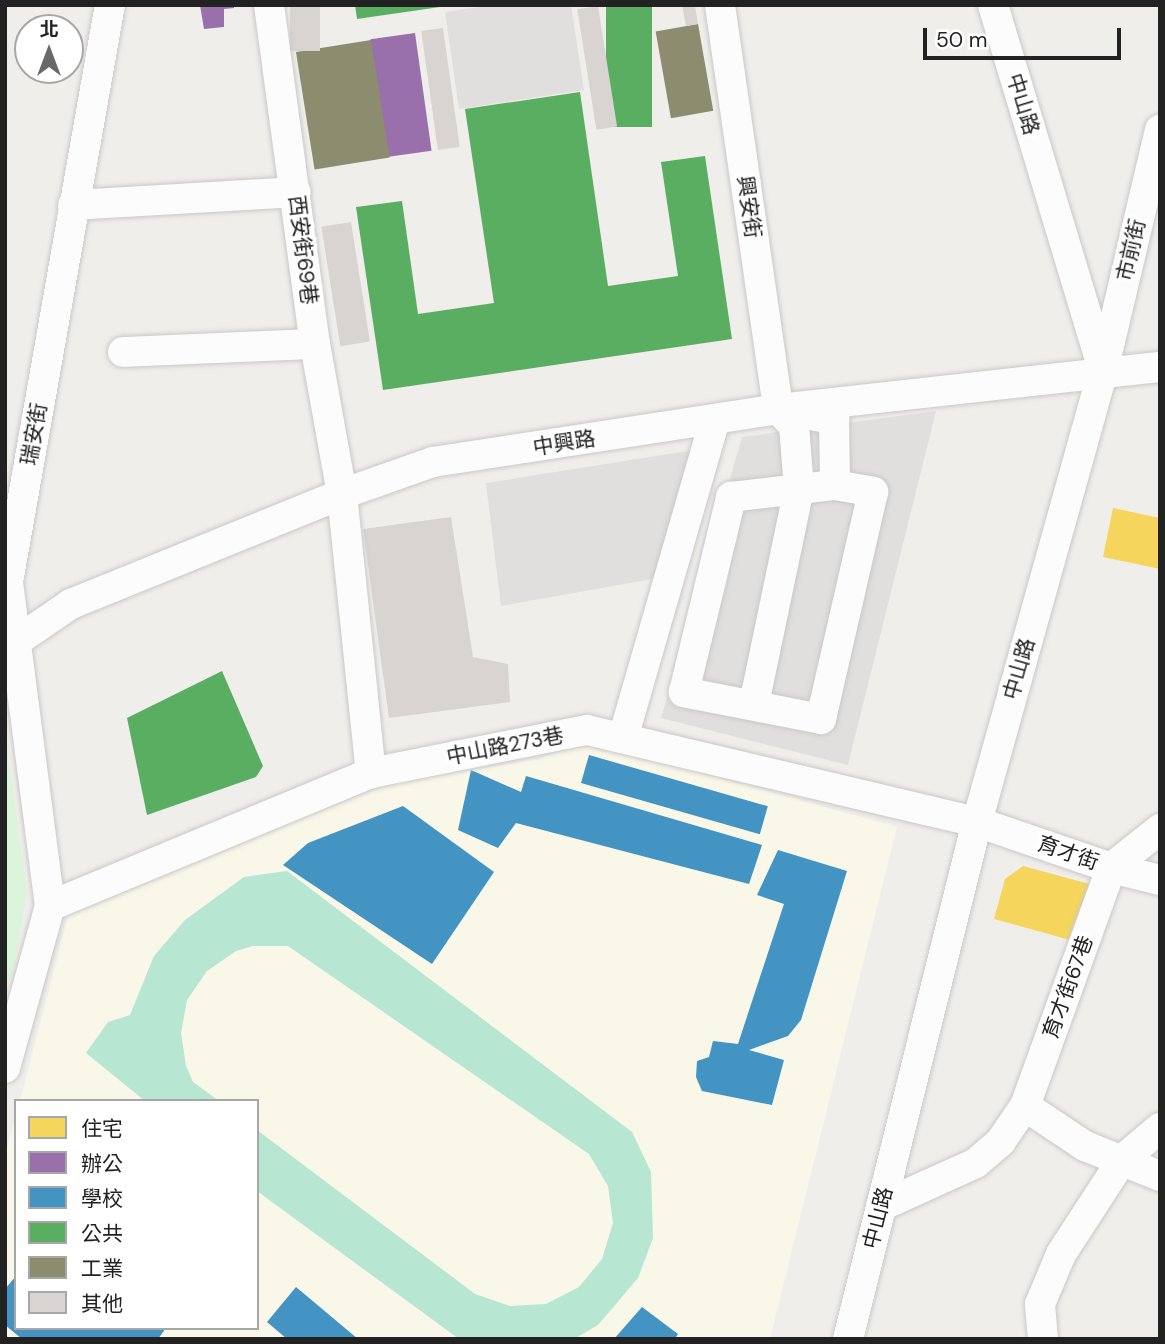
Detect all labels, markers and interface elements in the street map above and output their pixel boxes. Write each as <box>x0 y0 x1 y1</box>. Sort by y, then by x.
north arrow <box>14 14 84 84</box>
scale bar <box>927 14 1125 58</box>
text: 北 <box>39 17 59 42</box>
text: 50 m <box>936 26 987 54</box>
street label: 中山路 <box>1002 70 1044 138</box>
street label: 興安街 <box>732 174 766 240</box>
street label: 西安街69巷 <box>284 194 322 306</box>
street label: 市前街 <box>1112 216 1150 284</box>
street label: 瑞安街 <box>16 401 52 467</box>
street label: 中興路 <box>531 426 597 460</box>
street label: 中山路 <box>998 635 1040 703</box>
street label: 中山路273巷 <box>444 722 566 770</box>
street label: 育才街 <box>1034 831 1102 875</box>
street label: 育才街67巷 <box>1038 932 1098 1042</box>
legend <box>14 1099 259 1330</box>
text: 住宅 <box>81 1115 123 1143</box>
text: 辦公 <box>81 1150 123 1178</box>
street label: 中山路 <box>858 1184 898 1252</box>
text: 學校 <box>81 1185 123 1213</box>
text: 公共 <box>81 1220 123 1248</box>
text: 工業 <box>81 1255 123 1283</box>
text: 其他 <box>81 1290 123 1318</box>

